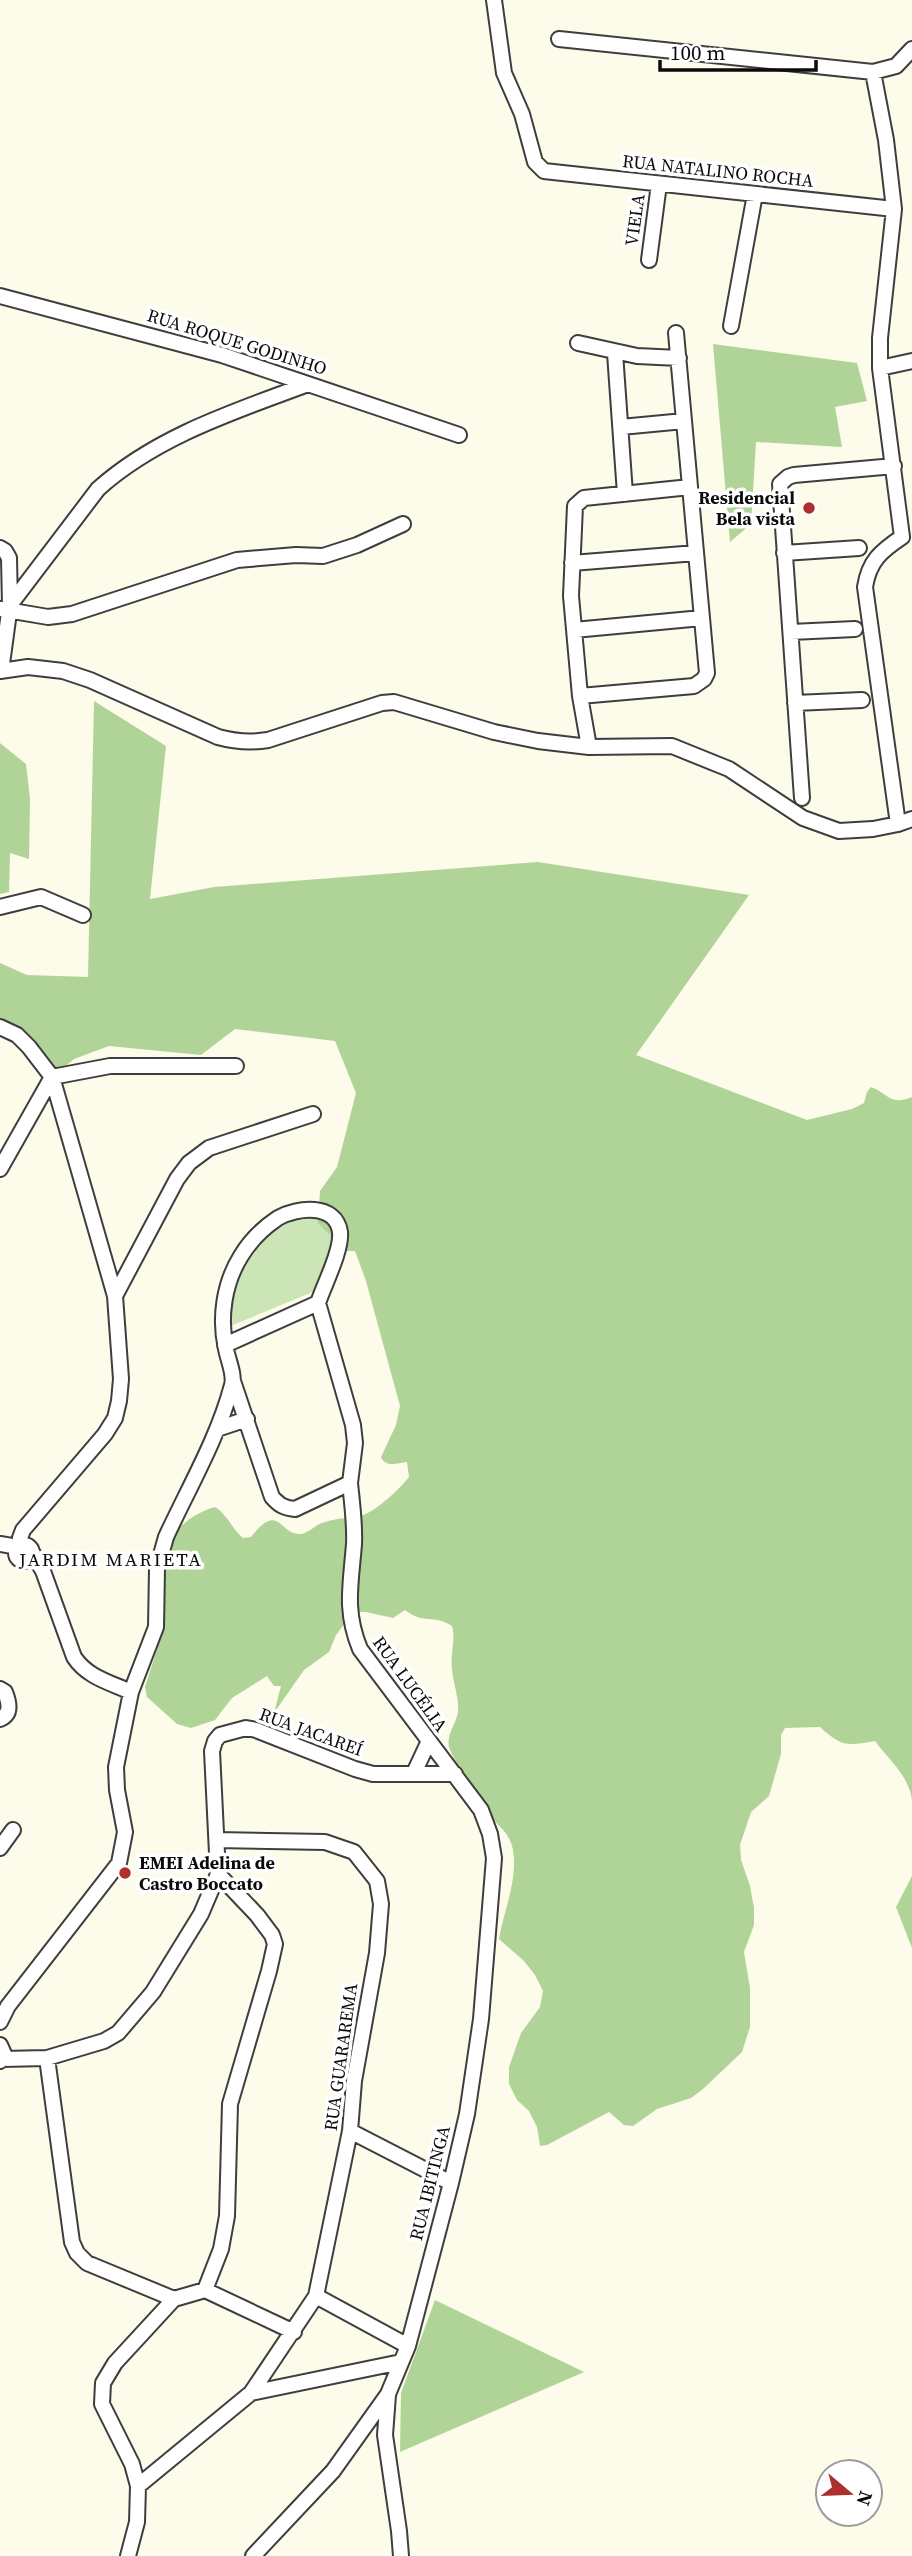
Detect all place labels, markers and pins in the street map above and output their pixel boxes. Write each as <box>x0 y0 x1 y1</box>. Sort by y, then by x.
place label: Residencial Bela vista <box>698 485 795 531</box>
marker: Residencial Bela vista <box>801 500 817 516</box>
place label: EMEI Adelina de Castro Boccato <box>139 1850 275 1896</box>
marker: EMEI Adelina de Castro Boccato <box>117 1865 133 1881</box>

